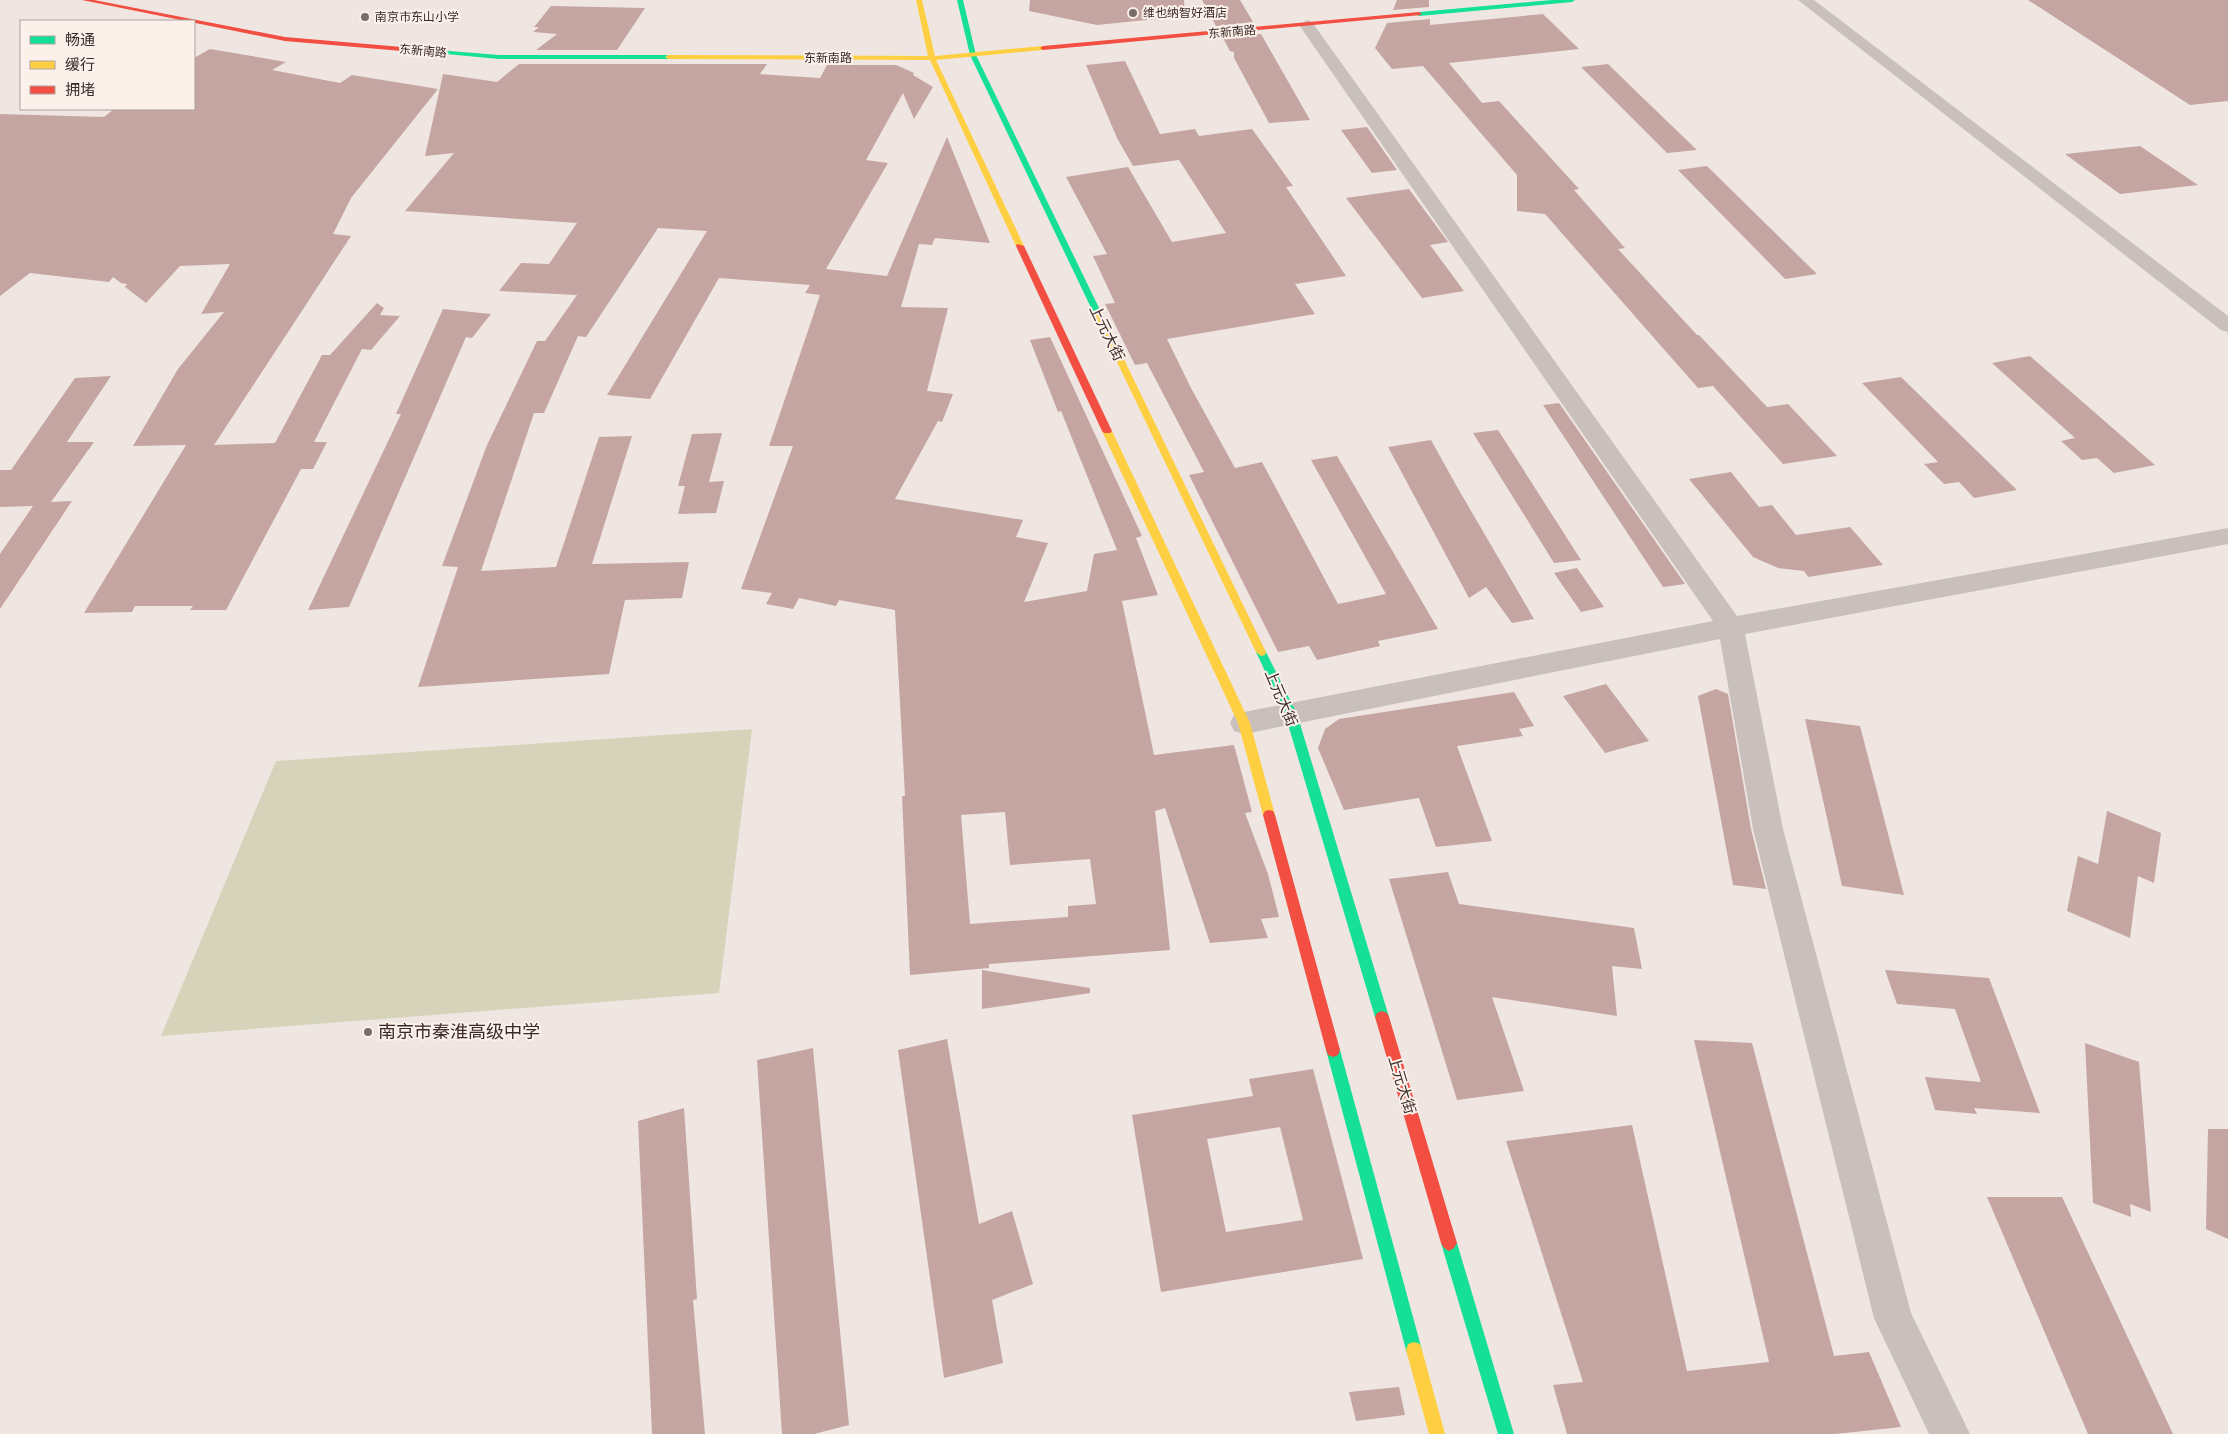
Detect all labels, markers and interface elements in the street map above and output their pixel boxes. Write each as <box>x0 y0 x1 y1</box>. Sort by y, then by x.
place label: 维也纳智好酒店 <box>1143 5 1227 21</box>
marker: 维也纳智好酒店 <box>1127 7 1139 19</box>
place label: 南京市东山小学 <box>375 9 459 25</box>
marker: 南京市东山小学 <box>359 11 371 23</box>
legend <box>20 20 195 110</box>
street label: 东新南路 <box>1207 22 1257 42</box>
text: 畅通 <box>65 30 95 50</box>
street label: 东新南路 <box>398 41 448 61</box>
street label: 东新南路 <box>804 50 852 66</box>
text: 缓行 <box>65 55 95 75</box>
text: 拥堵 <box>65 80 95 100</box>
street label: 上元大街 <box>1085 302 1129 364</box>
street label: 上元大街 <box>1260 666 1302 730</box>
place label: 南京市秦淮高级中学 <box>378 1020 540 1044</box>
marker: 南京市秦淮高级中学 <box>362 1026 374 1038</box>
street label: 上元大街 <box>1384 1053 1420 1117</box>

